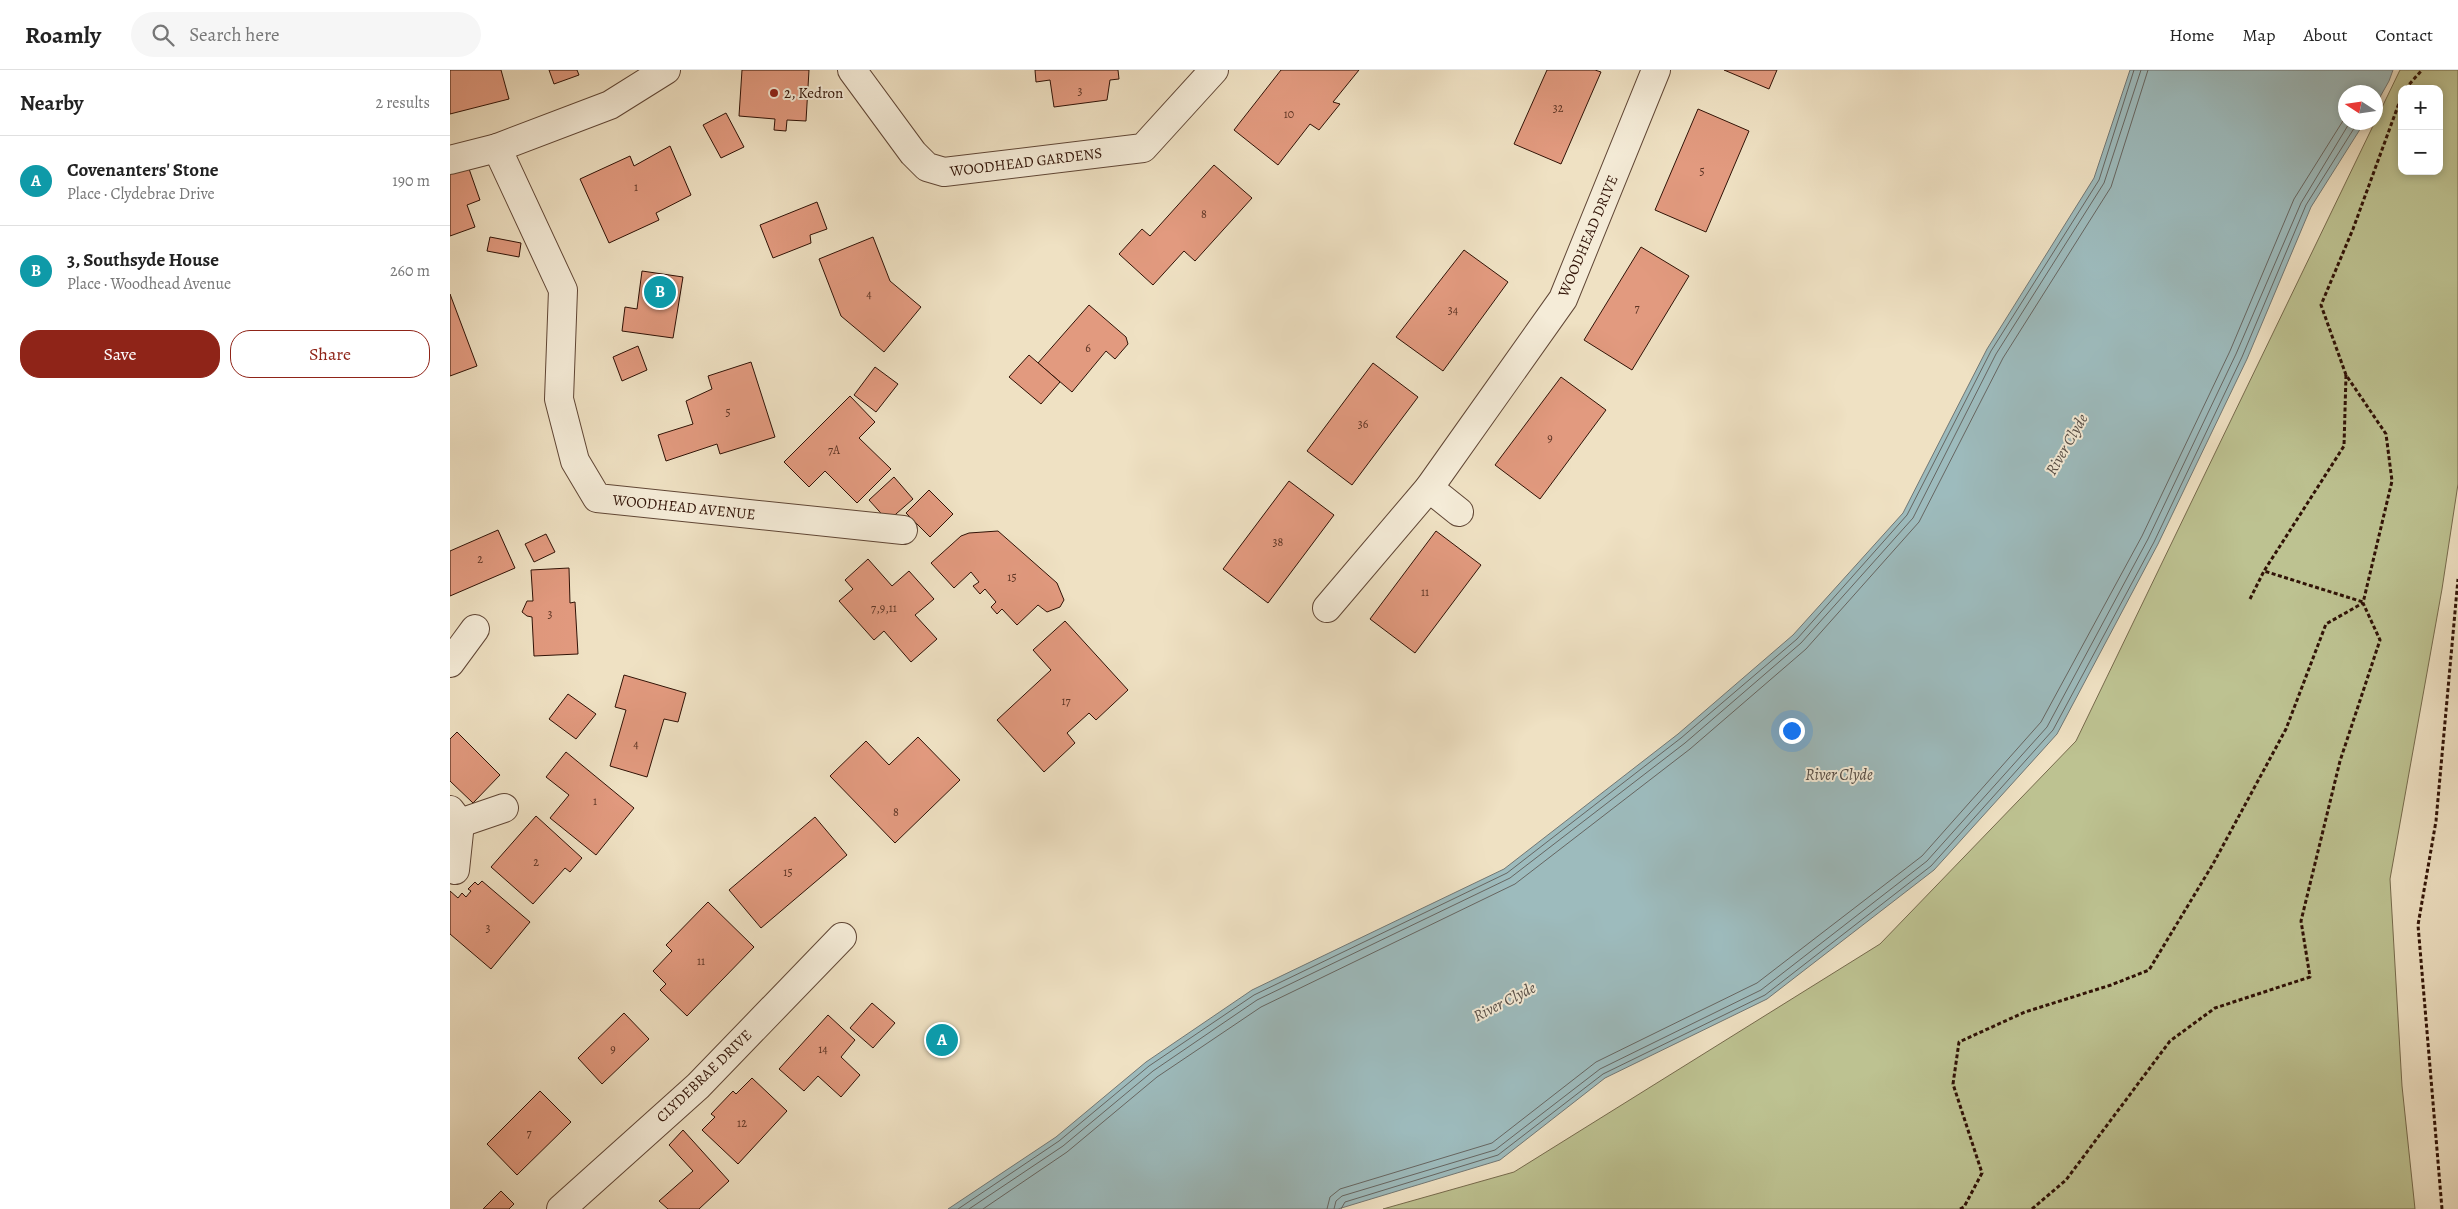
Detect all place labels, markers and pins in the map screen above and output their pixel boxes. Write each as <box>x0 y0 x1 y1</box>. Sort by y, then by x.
place label: 2, Kedron <box>784 83 843 103</box>
marker: 2, Kedron <box>768 87 780 99</box>
pin: B <box>644 273 676 311</box>
pin: A <box>926 1021 958 1059</box>

